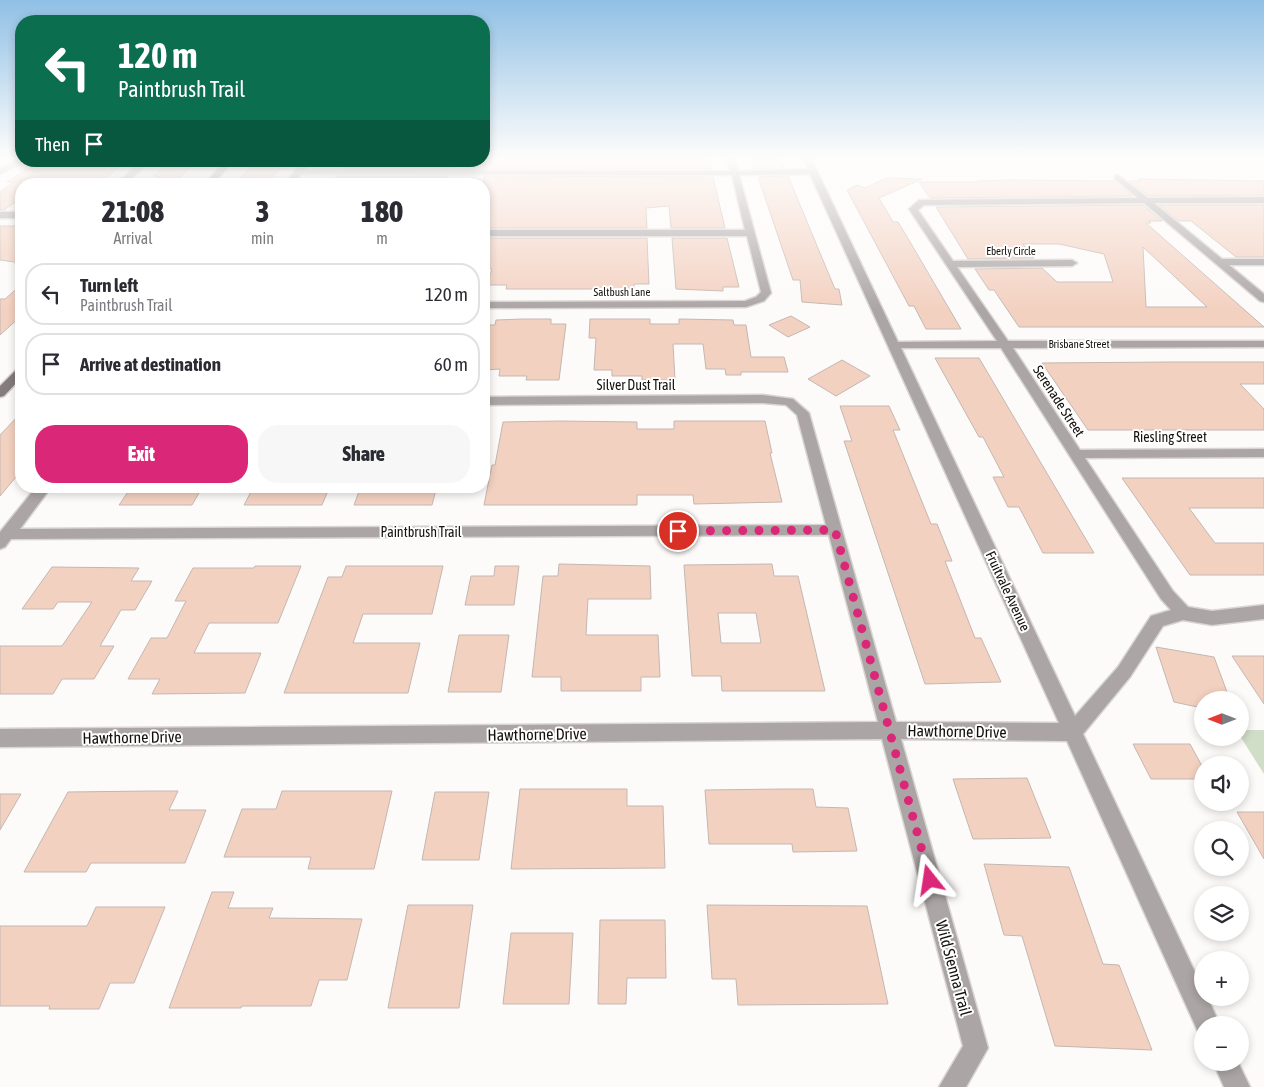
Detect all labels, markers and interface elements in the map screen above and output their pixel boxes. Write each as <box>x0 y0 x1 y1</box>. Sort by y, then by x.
icon: left <box>35 35 100 100</box>
text: 120 m <box>118 35 197 75</box>
text: Paintbrush Trail <box>118 76 245 102</box>
icon: arrive <box>80 130 108 158</box>
text: Then <box>35 133 70 155</box>
text: 21:08 <box>102 194 164 228</box>
text: 3 <box>255 194 270 228</box>
text: 180 <box>361 194 403 228</box>
text: Arrival <box>113 229 153 247</box>
text: min <box>251 229 274 247</box>
text: m <box>376 229 388 247</box>
street label: Eberly Circle <box>986 245 1036 257</box>
text: Turn left <box>80 274 138 296</box>
icon: left <box>37 280 65 308</box>
text: 120 m <box>425 283 468 305</box>
street label: Saltbush Lane <box>594 286 650 298</box>
text: Paintbrush Trail <box>80 296 172 314</box>
street label: Brisbane Street <box>1048 338 1110 350</box>
icon: arrive <box>37 350 65 378</box>
text: Arrive at destination <box>80 353 221 375</box>
text: 60 m <box>434 353 468 375</box>
street label: Serenade Street <box>1030 362 1088 440</box>
street label: Silver Dust Trail <box>597 377 676 393</box>
button: Exit <box>35 425 248 483</box>
button: Share <box>258 425 470 483</box>
street label: Riesling Street <box>1133 429 1207 445</box>
pin <box>657 510 699 552</box>
icon: arrive <box>664 517 692 545</box>
street label: Paintbrush Trail <box>381 524 462 540</box>
street label: Fruitvale Avenue <box>983 549 1033 633</box>
north arrow <box>1194 691 1249 746</box>
map controls <box>1194 691 1249 1071</box>
street label: Hawthorne Drive <box>907 721 1007 741</box>
street label: Hawthorne Drive <box>487 724 587 744</box>
street label: Hawthorne Drive <box>82 727 182 747</box>
button: sound <box>1194 756 1249 811</box>
button: search <box>1194 821 1249 876</box>
position arrow <box>903 853 955 905</box>
button: layers <box>1194 886 1249 941</box>
street label: Wild Sienna Trail <box>933 918 976 1018</box>
button: + <box>1194 951 1249 1006</box>
button: − <box>1194 1016 1249 1071</box>

